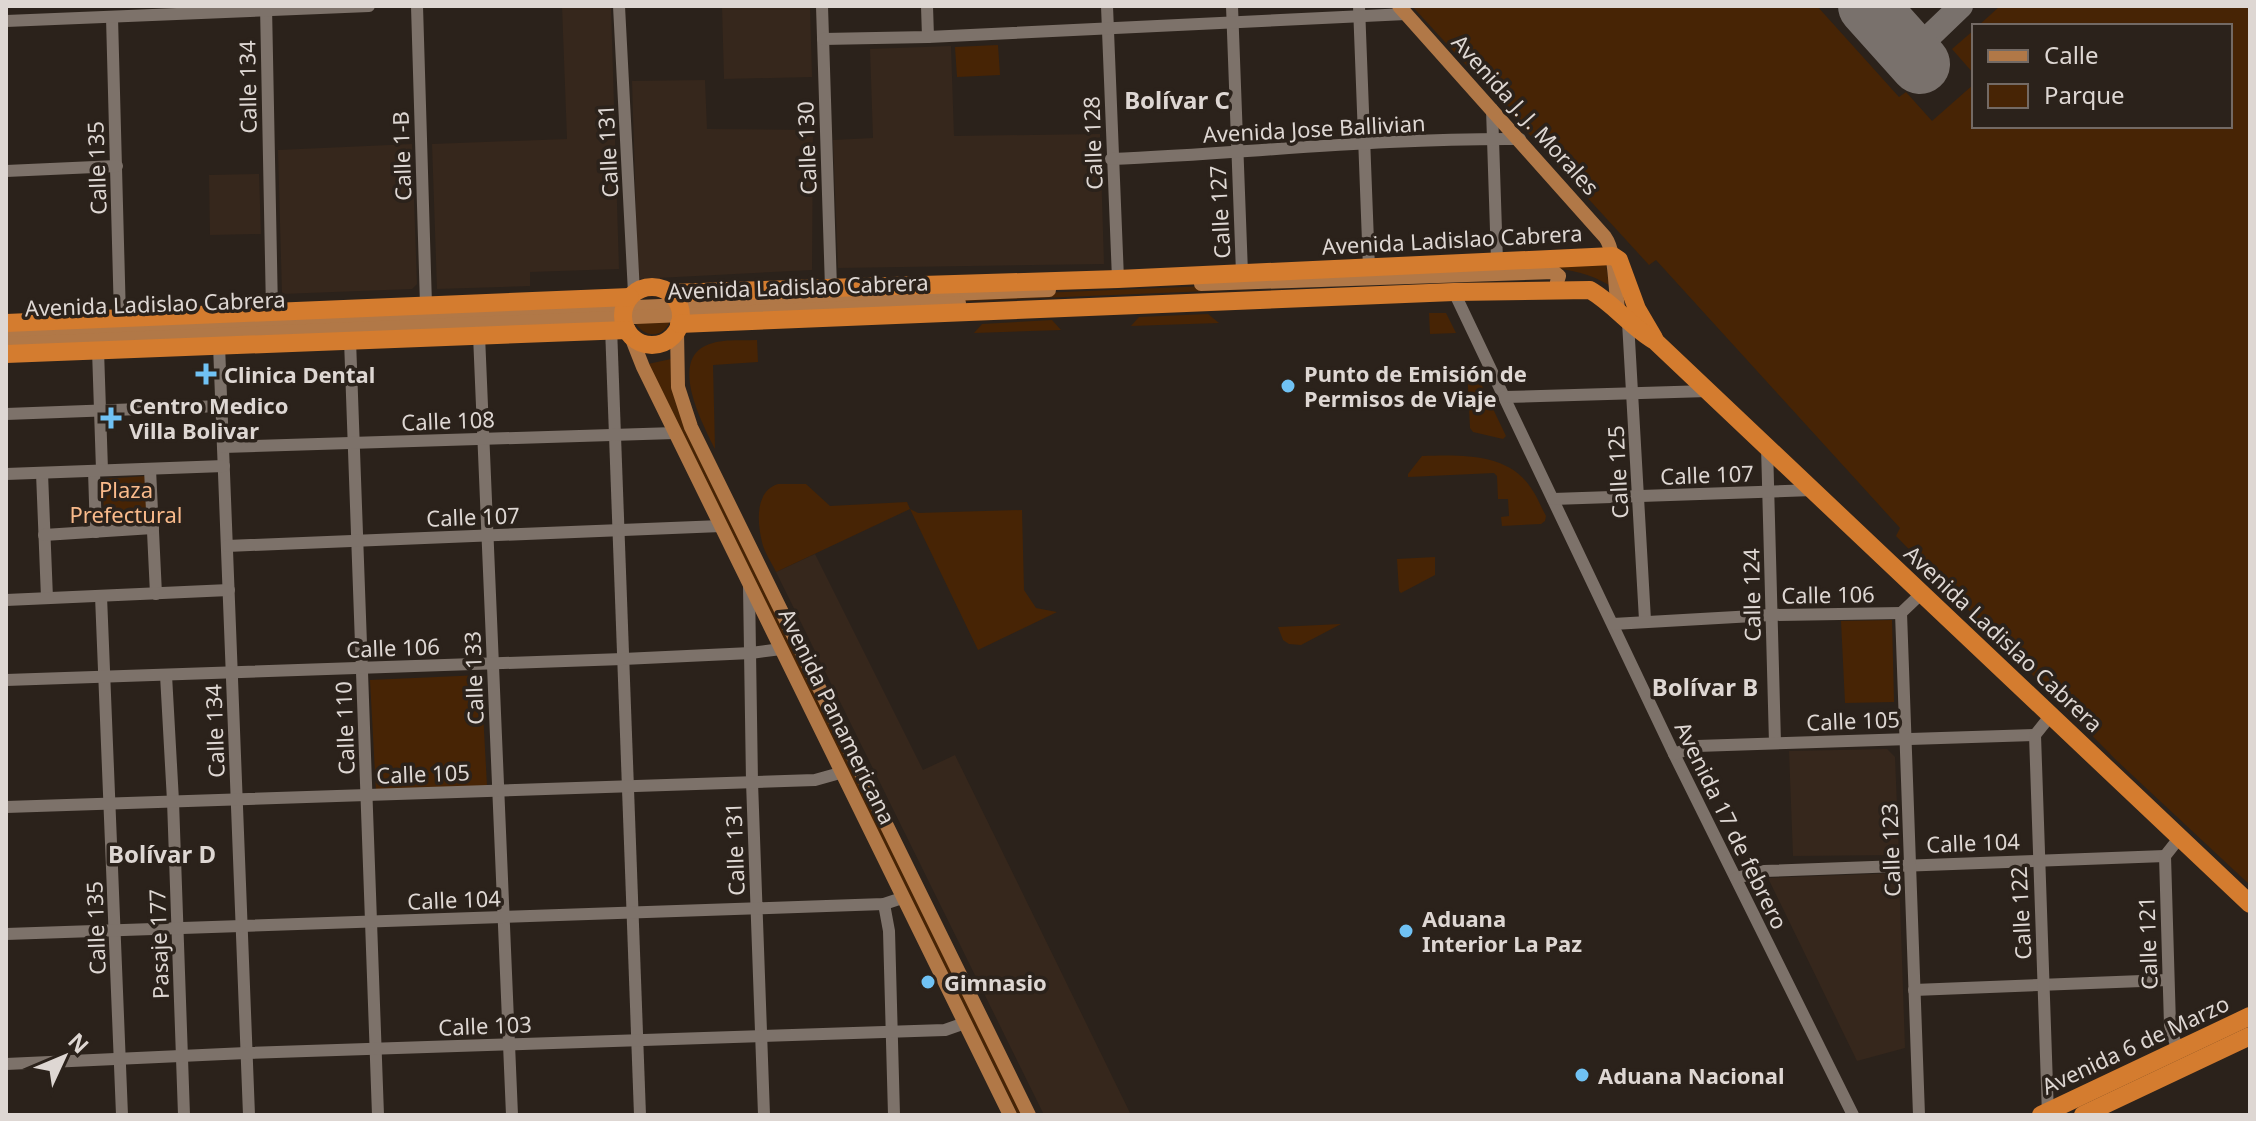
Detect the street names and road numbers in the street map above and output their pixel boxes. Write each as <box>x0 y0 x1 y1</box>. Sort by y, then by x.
street label: Avenida J. J. Morales <box>1446 27 1606 201</box>
street label: Calle 134 <box>231 40 263 134</box>
street label: Calle 128 <box>1075 96 1109 190</box>
street label: Calle 130 <box>789 101 823 195</box>
street label: Calle 131 <box>590 104 624 198</box>
street label: Avenida Jose Ballivian <box>1202 107 1426 149</box>
street label: Calle 1-B <box>384 111 418 201</box>
street label: Calle 135 <box>79 121 113 215</box>
street label: Calle 127 <box>1202 165 1236 259</box>
street label: Avenida Ladislao Cabrera <box>1321 217 1583 261</box>
street label: Avenida Ladislao Cabrera <box>667 266 929 306</box>
street label: Avenida Ladislao Cabrera <box>24 283 286 323</box>
street label: Calle 108 <box>401 403 495 437</box>
street label: Calle 125 <box>1600 425 1634 519</box>
street label: Calle 107 <box>1660 457 1754 491</box>
street label: Calle 107 <box>426 499 520 533</box>
street label: Avenida Ladislao Cabrera <box>1898 538 2110 738</box>
street label: Calle 124 <box>1735 548 1767 642</box>
street label: Calle 106 <box>1781 578 1875 610</box>
street label: Avenida Panamericana <box>773 603 903 829</box>
street label: Calle 106 <box>346 630 440 664</box>
street label: Calle 133 <box>456 631 490 725</box>
street label: Calle 110 <box>327 681 361 775</box>
street label: Calle 134 <box>197 683 231 778</box>
street label: Calle 105 <box>1806 703 1900 737</box>
street label: Avenida 17 de febrero <box>1669 716 1795 934</box>
street label: Calle 105 <box>376 756 470 790</box>
street label: Calle 131 <box>717 802 751 896</box>
street label: Calle 123 <box>1873 803 1907 897</box>
street label: Calle 104 <box>1926 825 2021 859</box>
street label: Calle 122 <box>2003 866 2037 960</box>
street label: Calle 135 <box>78 881 112 975</box>
street label: Calle 104 <box>407 882 502 916</box>
street label: Pasaje 177 <box>141 888 175 1000</box>
street label: Calle 121 <box>2130 896 2164 990</box>
street label: Avenida 6 de Marzo <box>2036 987 2234 1101</box>
street label: Calle 103 <box>438 1008 532 1042</box>

